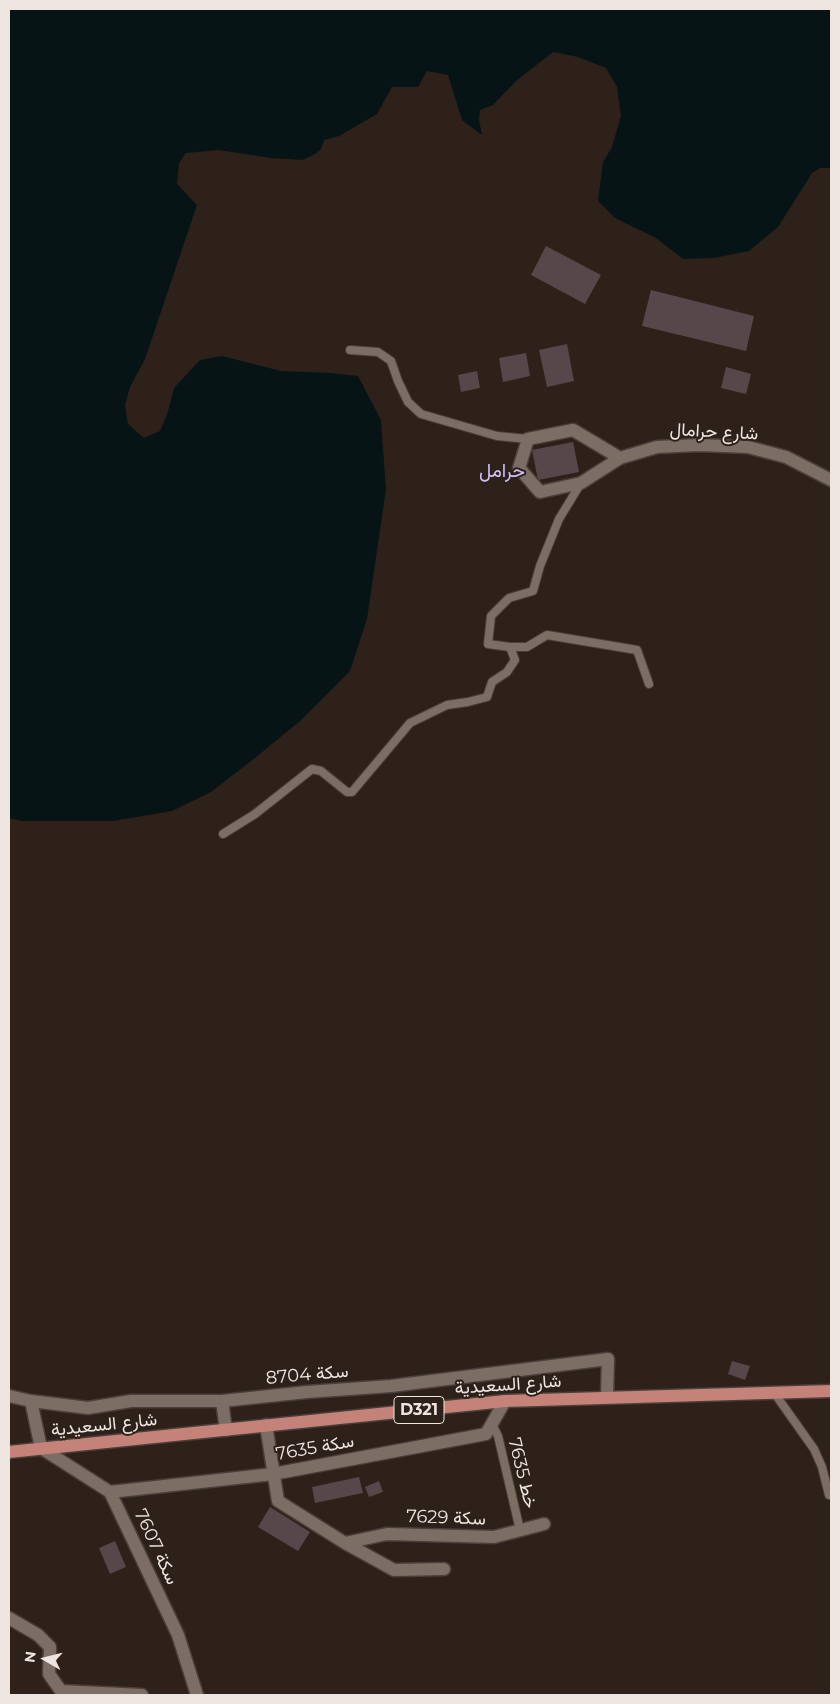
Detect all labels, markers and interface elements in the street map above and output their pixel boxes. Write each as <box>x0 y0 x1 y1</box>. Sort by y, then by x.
street label: شارع حرامال <box>669 419 759 445</box>
district label: حرامل <box>479 460 525 482</box>
street label: سكة 8704 <box>265 1361 349 1389</box>
street label: شارع السعيدية <box>454 1371 562 1399</box>
road number: D321 <box>394 1396 444 1424</box>
street label: شارع السعيدية <box>50 1409 158 1441</box>
street label: سكة 7635 <box>274 1431 356 1465</box>
street label: 7635 خط <box>503 1436 541 1510</box>
street label: سكة 7607 <box>129 1506 183 1588</box>
street label: سكة 7629 <box>406 1506 486 1530</box>
north arrow <box>20 1634 70 1684</box>
text: N <box>20 1650 40 1664</box>

